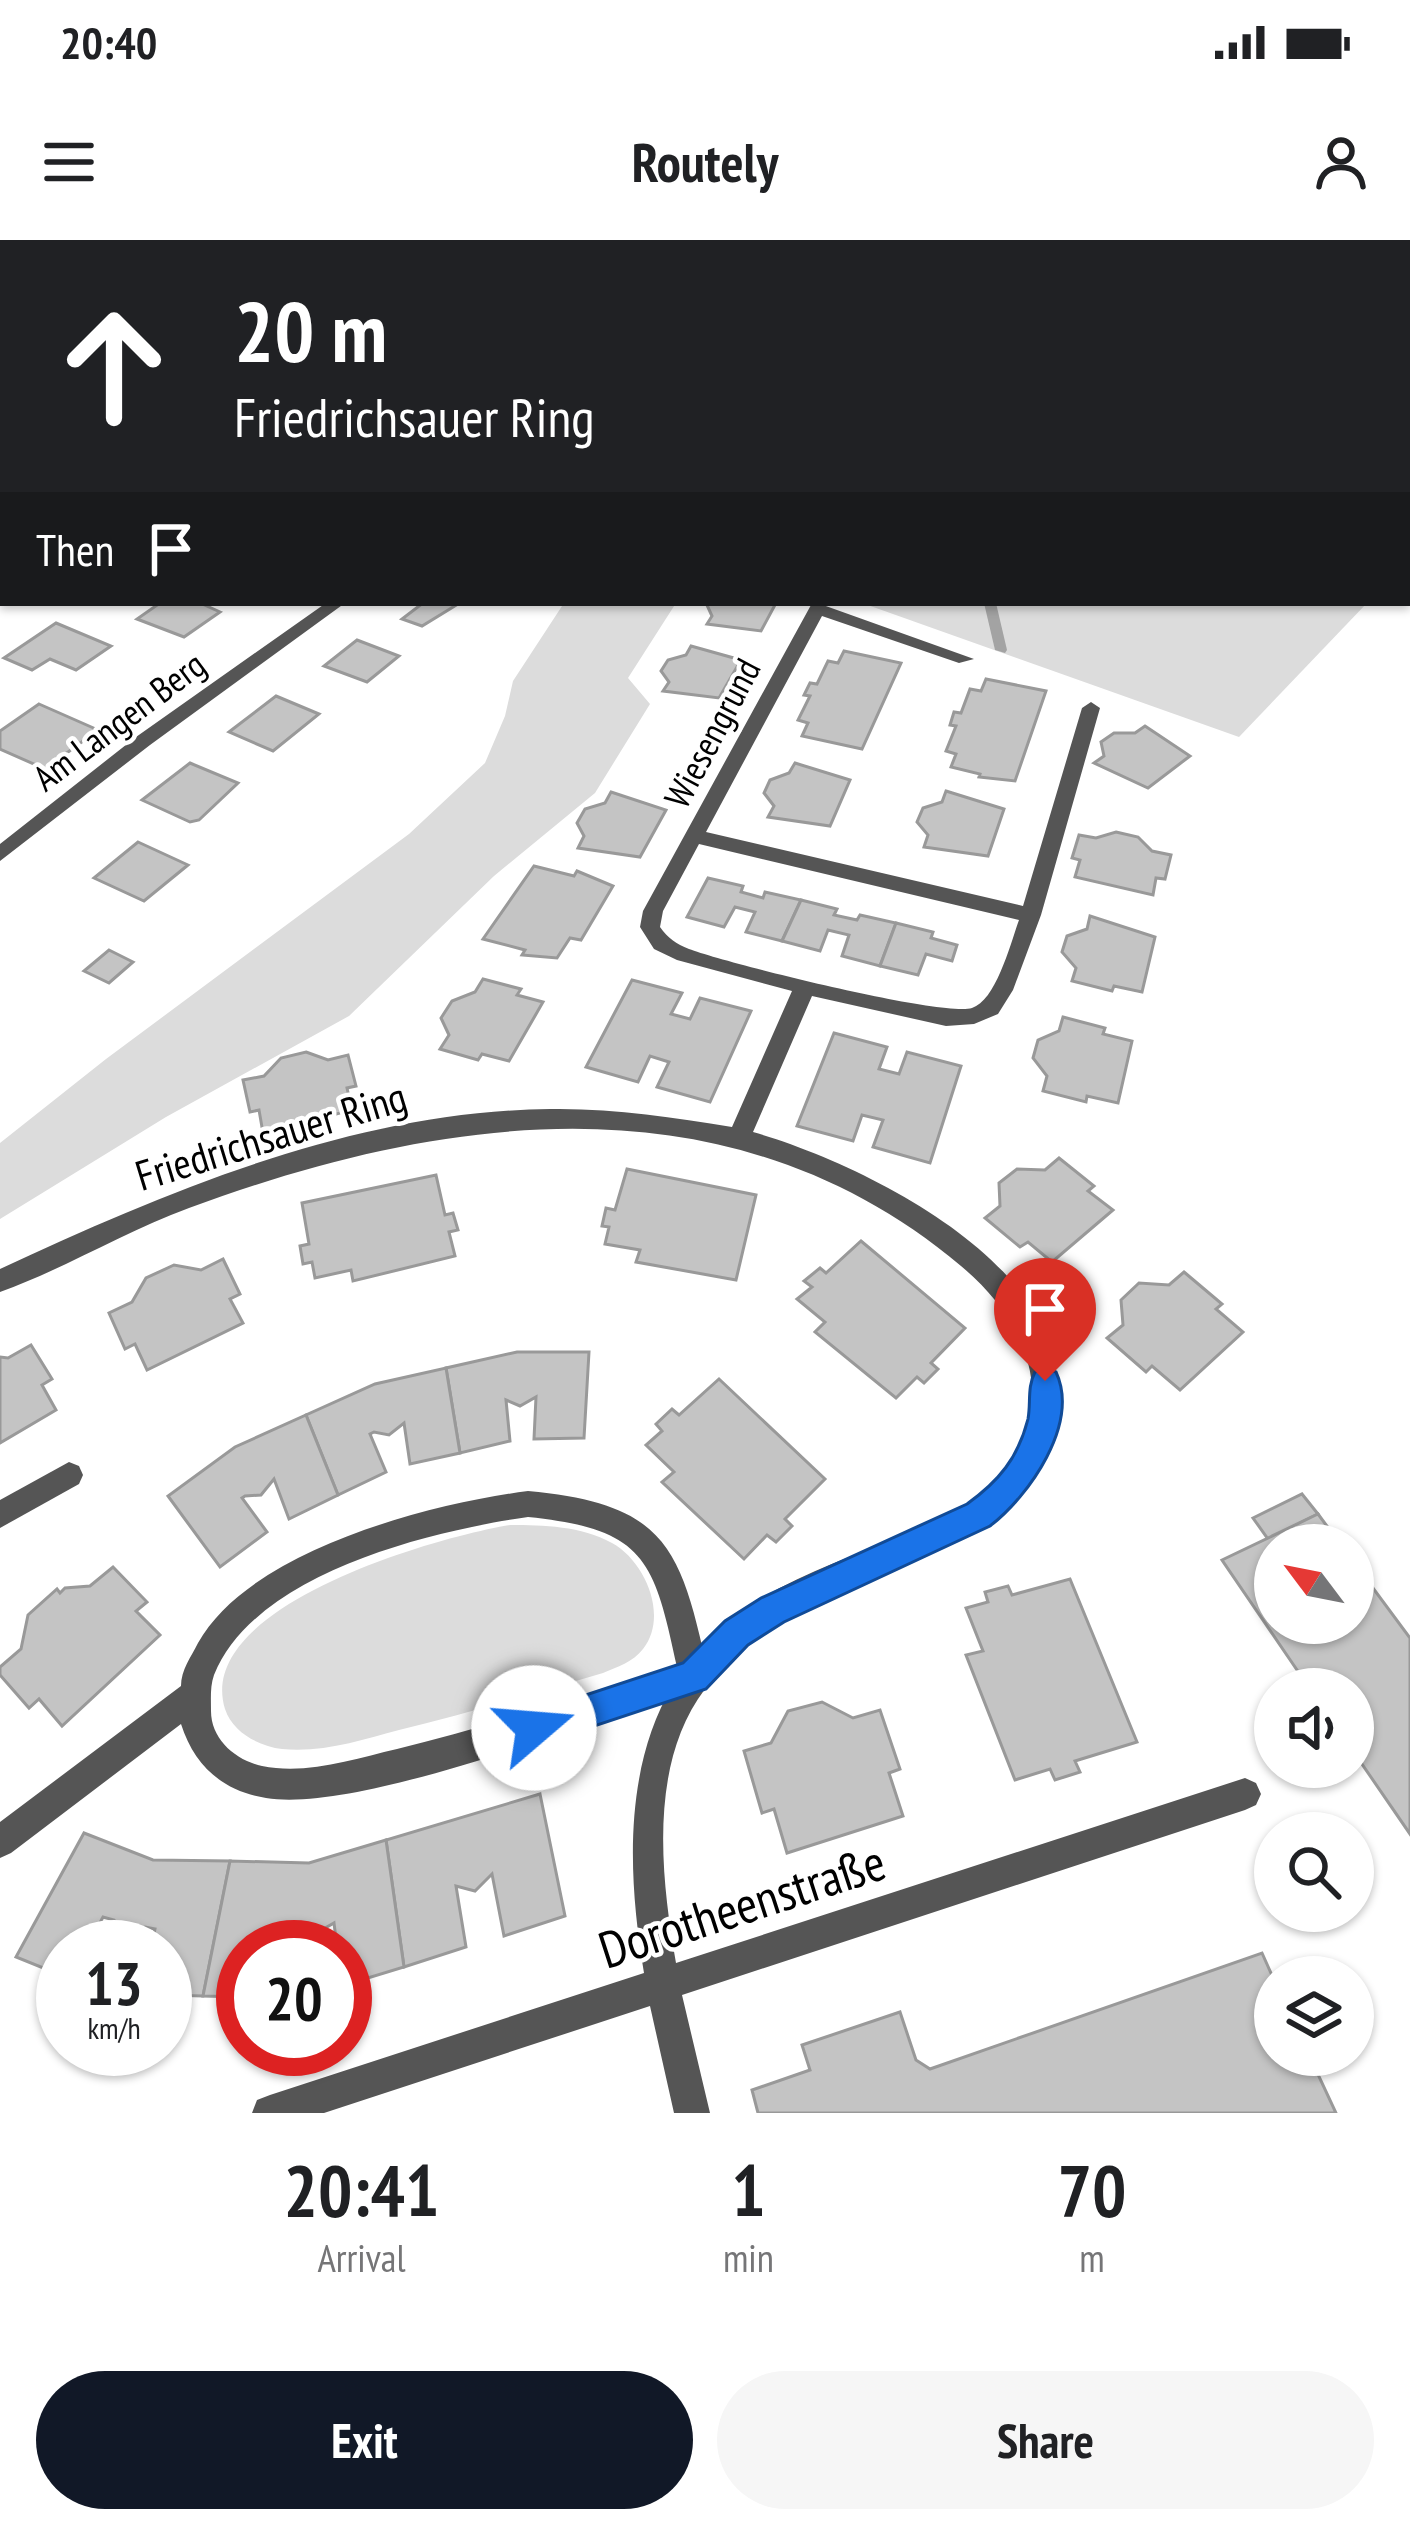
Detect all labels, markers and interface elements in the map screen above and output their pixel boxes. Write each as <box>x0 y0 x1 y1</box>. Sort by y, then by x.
text: 20:40 <box>60 13 157 71</box>
text: Routely <box>632 127 778 197</box>
icon: menu <box>36 129 102 195</box>
icon: person <box>1308 129 1374 195</box>
text: 20 m <box>234 276 387 385</box>
icon: ahead <box>36 288 192 444</box>
text: Friedrichsauer Ring <box>234 382 595 452</box>
icon: arrive <box>138 516 204 582</box>
text: Then <box>36 520 114 578</box>
street label: Am Langen Berg <box>23 640 214 801</box>
street label: Wiesengrund <box>653 650 770 815</box>
street label: Friedrichsauer Ring <box>129 1068 413 1203</box>
pin <box>994 1258 1096 1381</box>
icon: arrive <box>1012 1276 1078 1342</box>
north arrow <box>1254 1524 1374 1644</box>
map controls <box>1254 1524 1374 2076</box>
position arrow <box>471 1665 597 1791</box>
button: sound <box>1254 1668 1374 1788</box>
button: search <box>1254 1812 1374 1932</box>
street label: Dorotheenstraße <box>590 1828 893 1982</box>
speed limit sign: 20 <box>216 1920 372 2076</box>
text: 13 <box>85 1944 143 2022</box>
button: layers <box>1254 1956 1374 2076</box>
text: km/h <box>87 2008 141 2047</box>
text: 20:41 <box>284 2143 439 2236</box>
text: 1 <box>731 2143 766 2236</box>
text: 70 <box>1058 2143 1126 2236</box>
text: Arrival <box>317 2232 406 2283</box>
text: min <box>723 2232 774 2283</box>
text: m <box>1079 2232 1105 2283</box>
button: Exit <box>36 2371 693 2509</box>
button: Share <box>717 2371 1374 2509</box>

